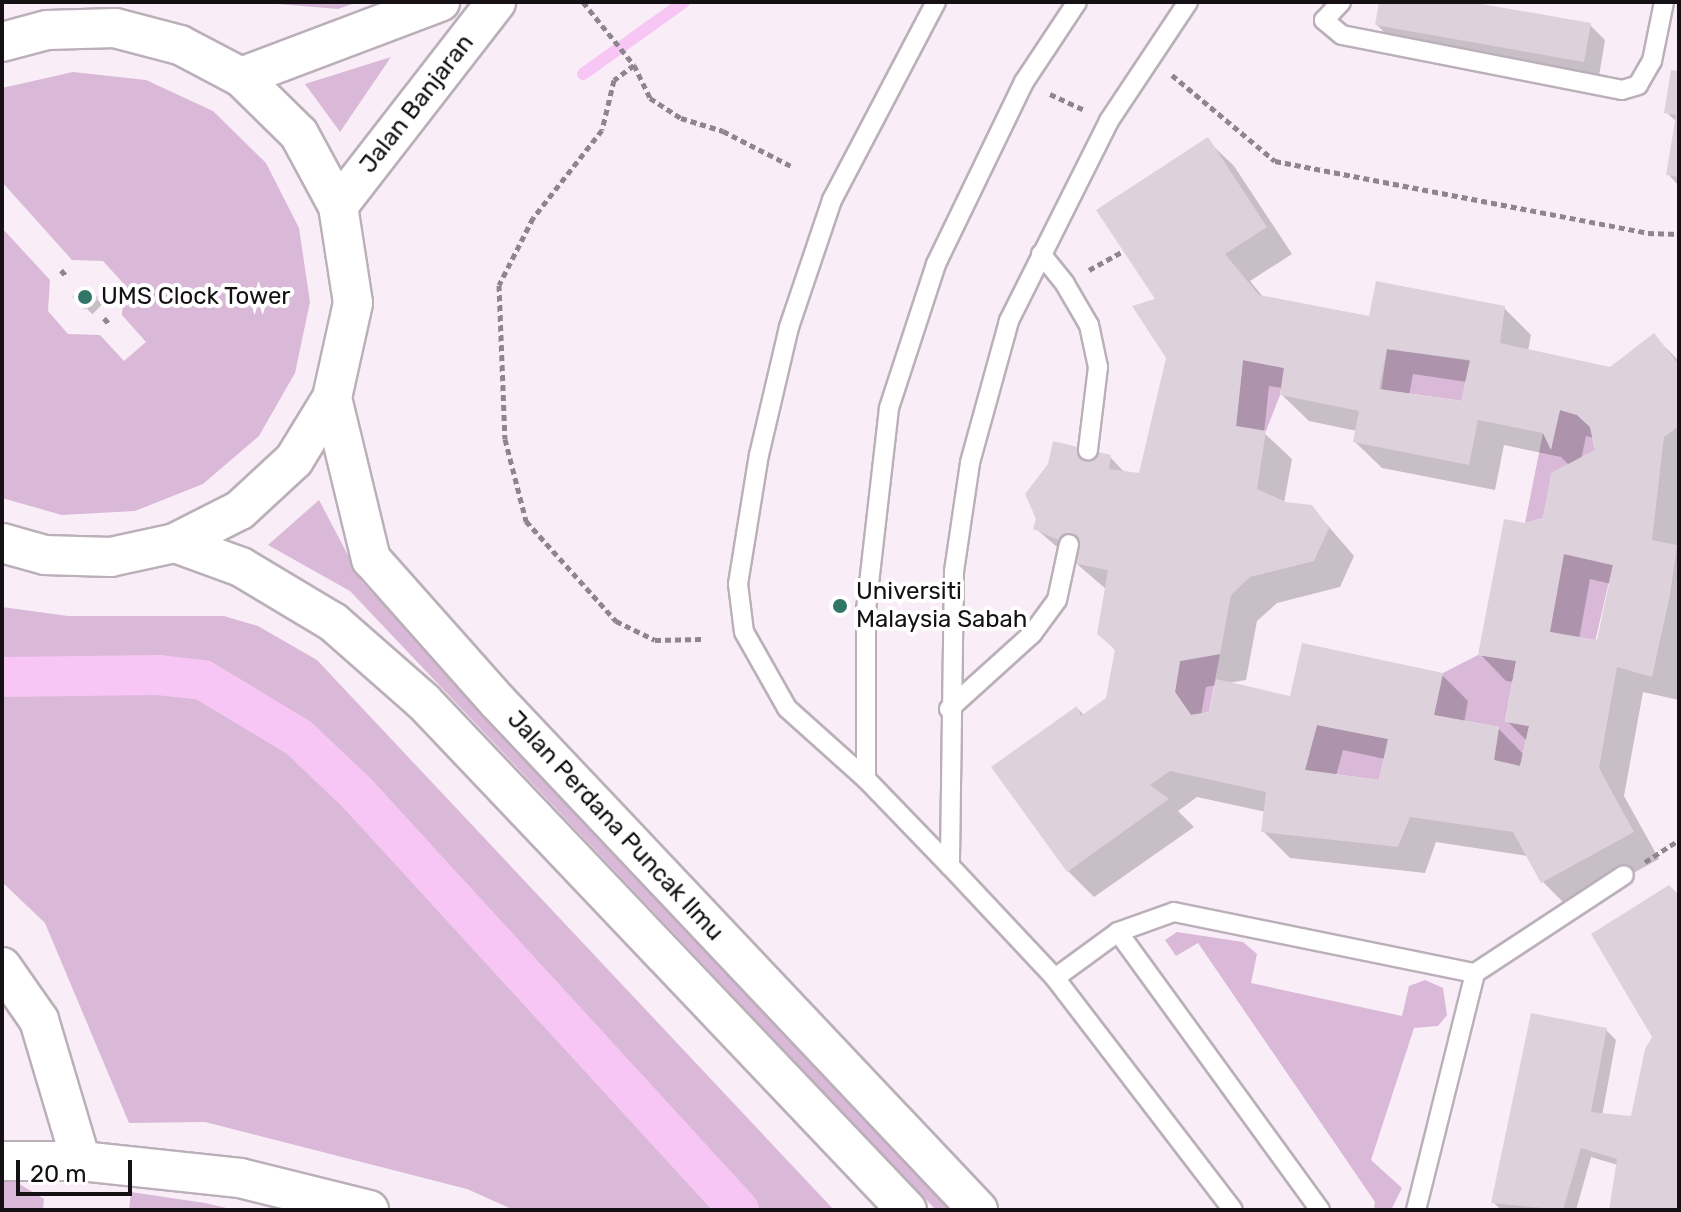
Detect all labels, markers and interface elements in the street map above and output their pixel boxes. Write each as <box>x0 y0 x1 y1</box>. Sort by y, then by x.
street label: Jalan Banjaran <box>354 29 480 179</box>
place label: UMS Clock Tower <box>101 283 291 311</box>
marker: UMS Clock Tower <box>76 288 94 306</box>
place label: Universiti Malaysia Sabah <box>856 578 1027 634</box>
marker: Universiti Malaysia Sabah <box>831 597 849 615</box>
street label: Jalan Perdana Puncak Ilmu <box>501 705 729 947</box>
scale bar <box>20 1144 136 1194</box>
text: 20 m <box>30 1160 87 1188</box>

